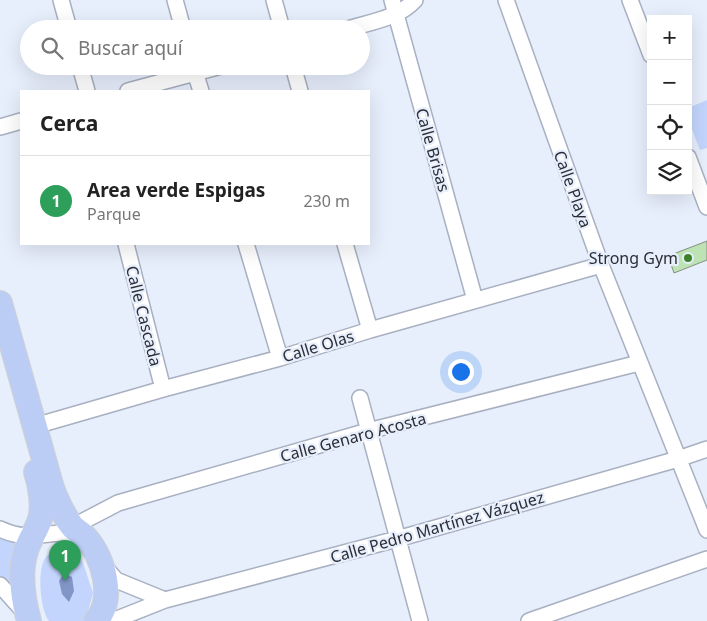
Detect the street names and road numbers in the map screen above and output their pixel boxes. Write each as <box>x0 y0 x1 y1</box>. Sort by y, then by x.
street label: Calle Brisas <box>411 106 455 194</box>
street label: Calle Playa <box>549 147 597 231</box>
street label: Calle Cascada <box>121 263 167 369</box>
street label: Calle Olas <box>279 325 357 367</box>
street label: Calle Genaro Acosta <box>278 407 428 467</box>
street label: Calle Pedro Martínez Vázquez <box>327 486 547 568</box>

